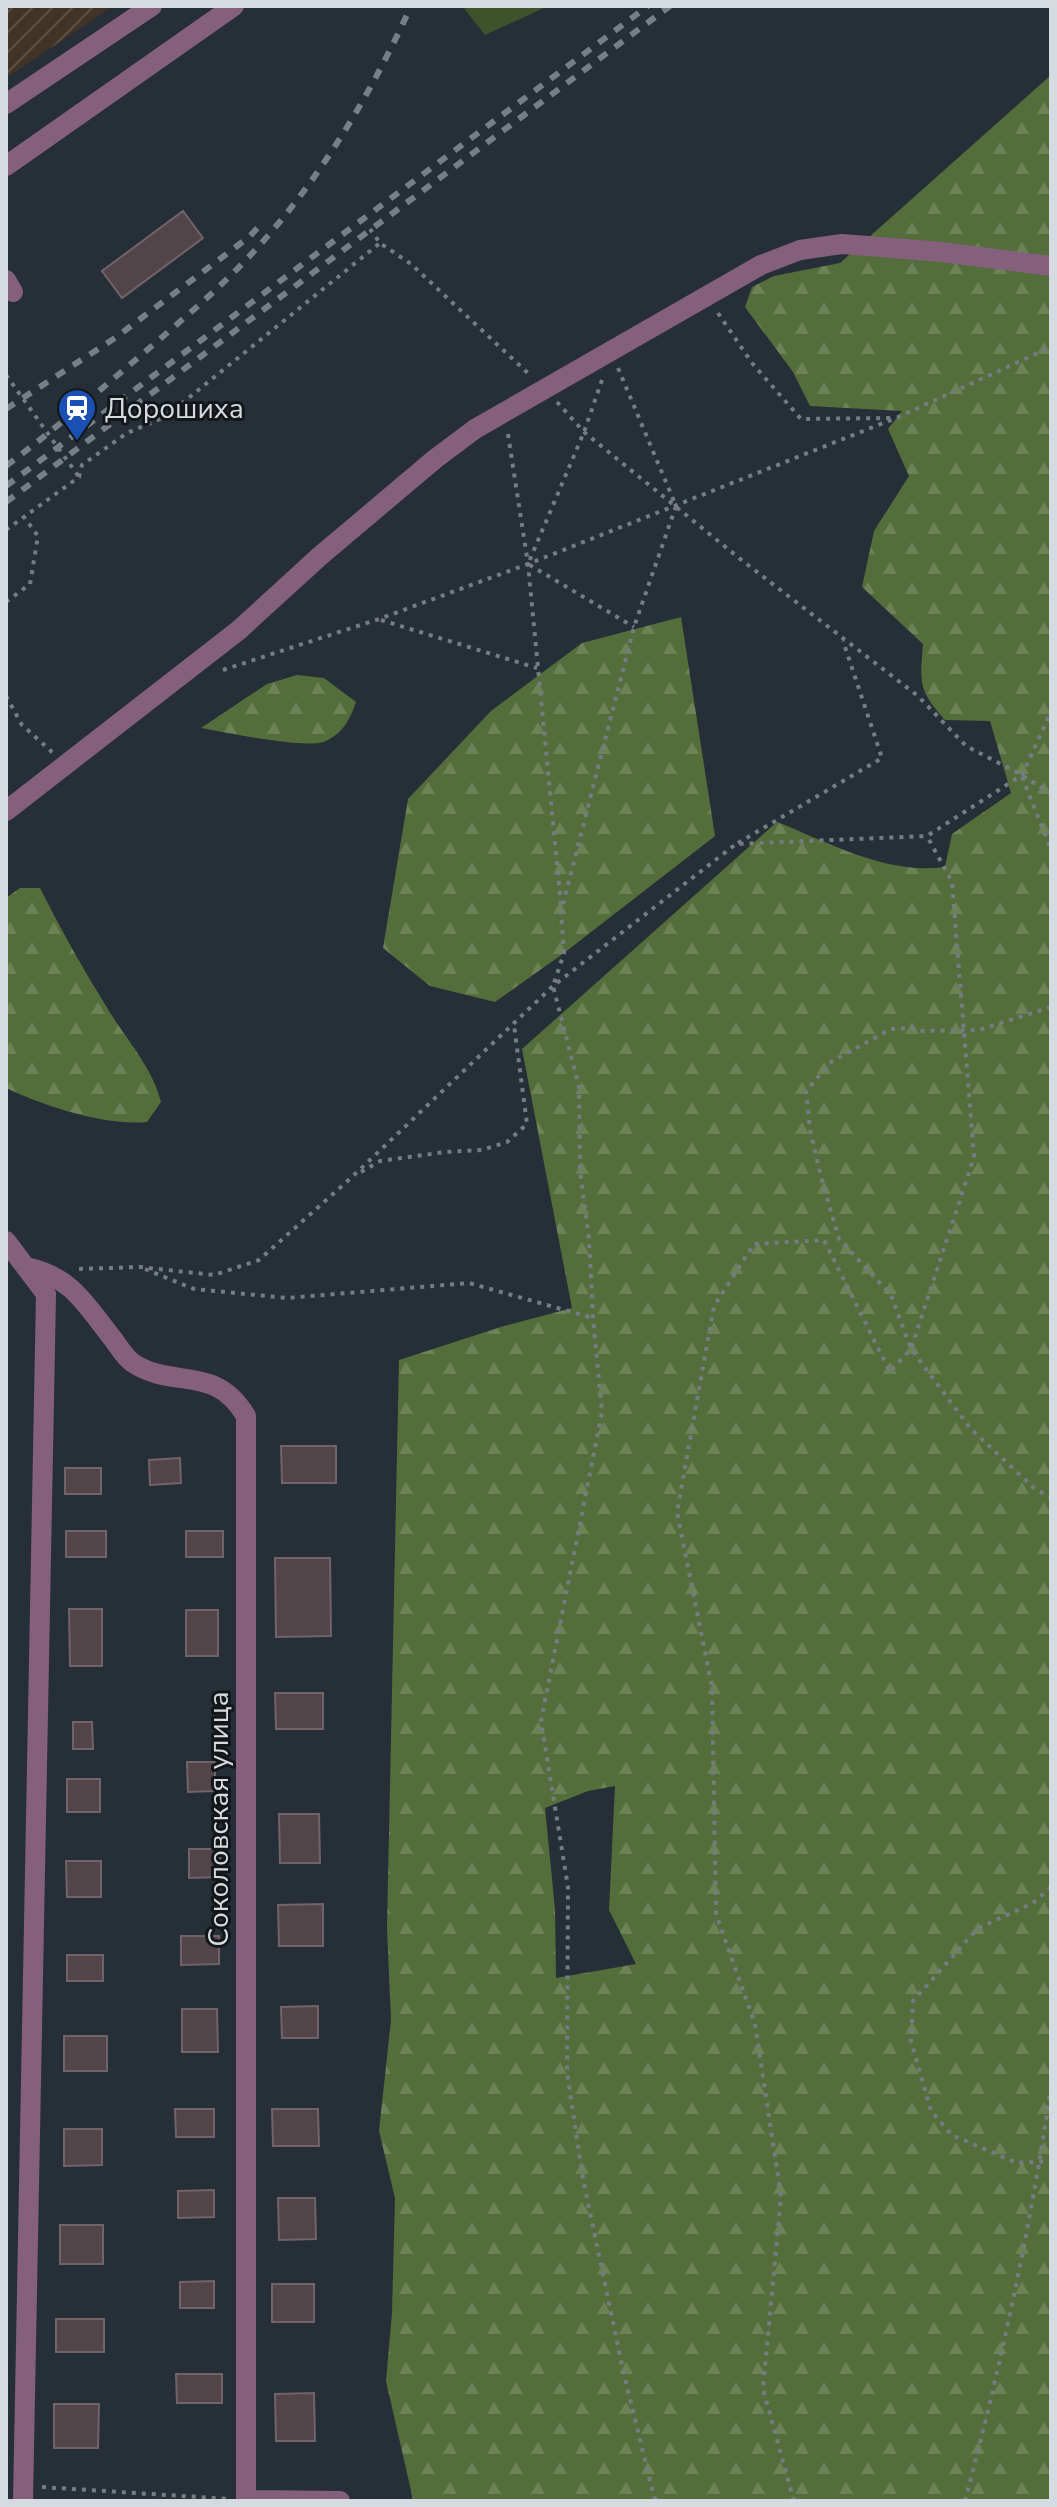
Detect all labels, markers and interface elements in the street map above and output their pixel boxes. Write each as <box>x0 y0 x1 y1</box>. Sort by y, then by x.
station icon: Дорошиха <box>56 387 98 442</box>
place label: Дорошиха <box>105 390 244 428</box>
street label: Соколовская улица <box>200 1691 238 1947</box>

